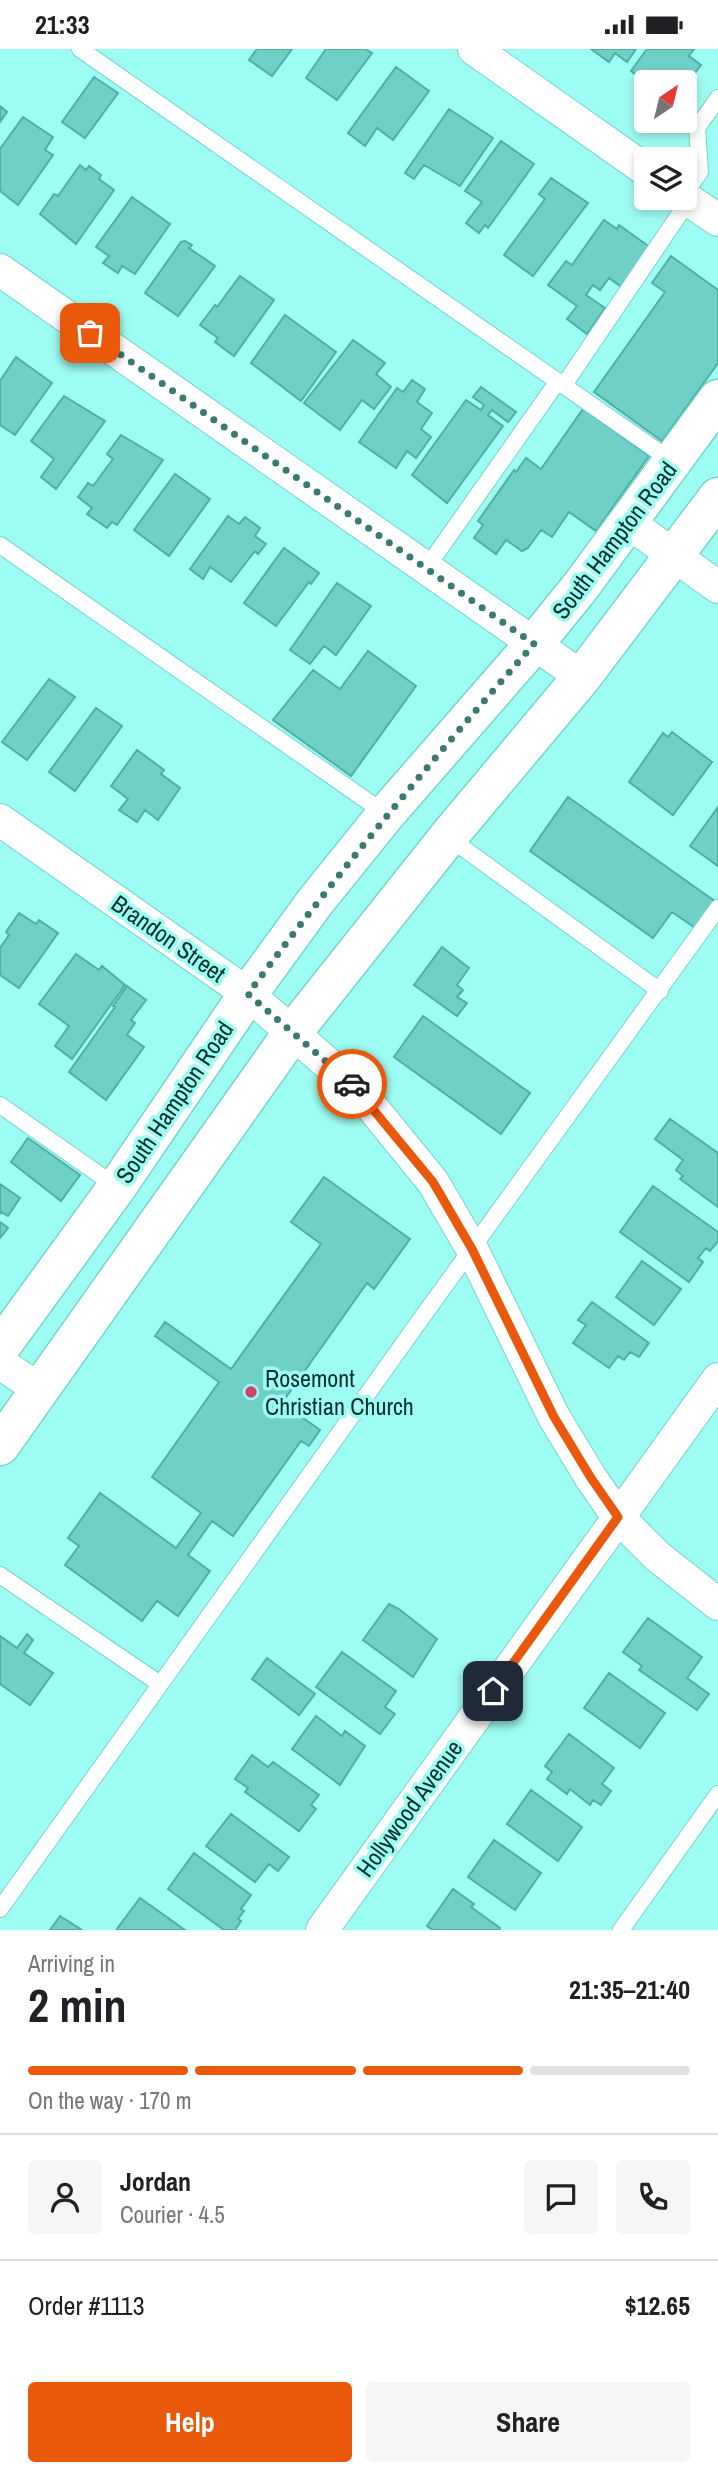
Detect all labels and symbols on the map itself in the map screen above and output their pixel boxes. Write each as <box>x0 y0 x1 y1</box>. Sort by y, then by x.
north arrow <box>634 70 696 133</box>
pin <box>60 303 120 363</box>
street label: South Hampton Road <box>544 455 684 625</box>
street label: Brandon Street <box>106 887 233 989</box>
street label: South Hampton Road <box>108 1015 240 1189</box>
courier <box>317 1049 387 1119</box>
place label: Rosemont Christian Church <box>265 1362 414 1422</box>
marker: Rosemont Christian Church <box>243 1384 259 1400</box>
pin <box>463 1661 523 1721</box>
street label: Hollywood Avenue <box>349 1733 469 1883</box>

